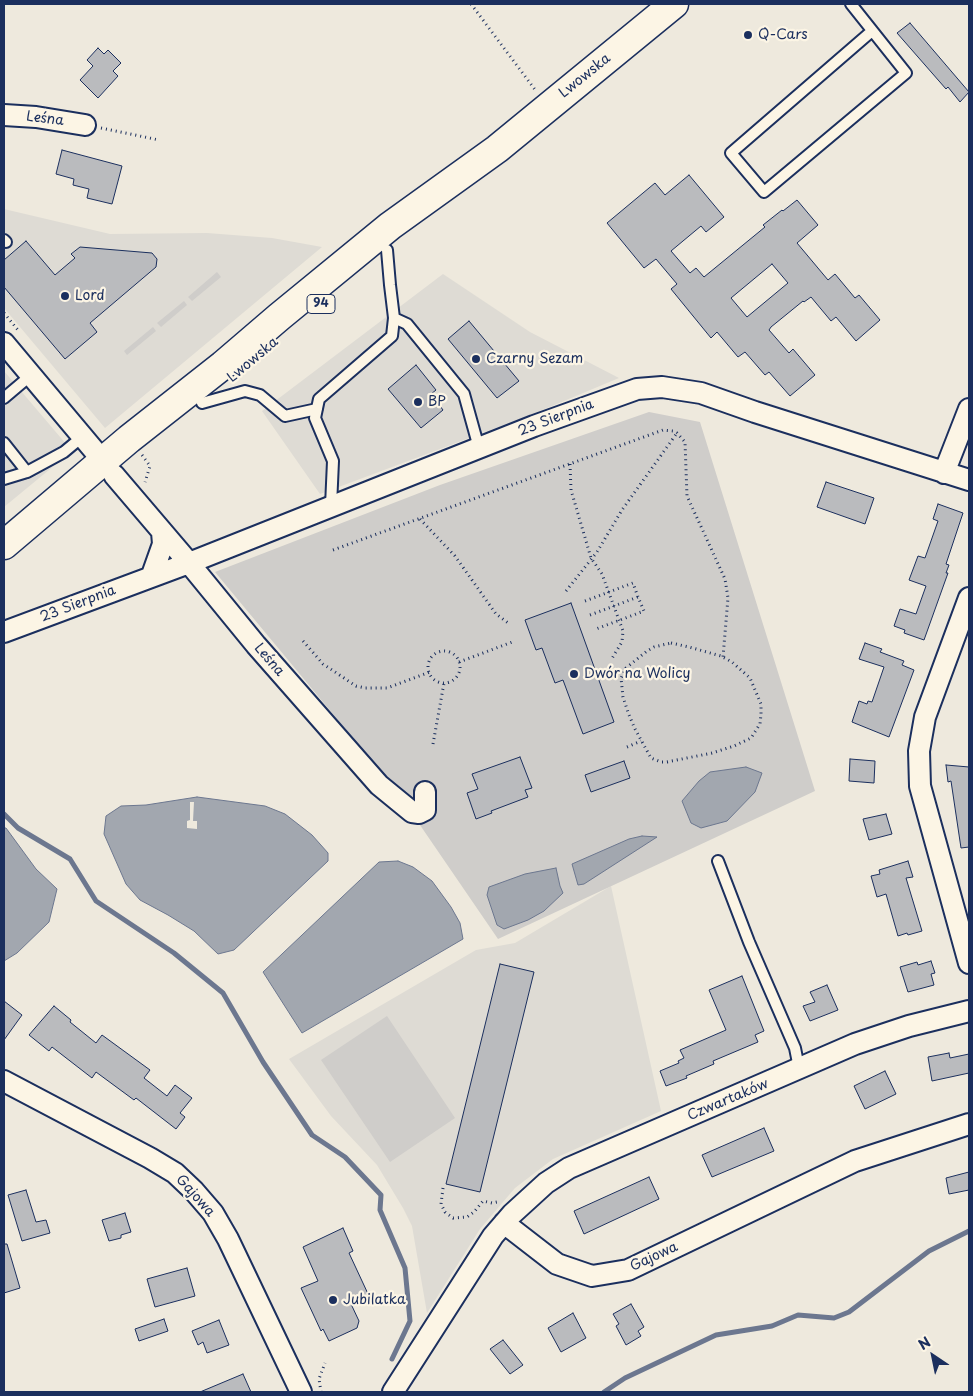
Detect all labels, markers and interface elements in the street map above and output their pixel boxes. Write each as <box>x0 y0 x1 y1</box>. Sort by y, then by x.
place label: Q-Cars <box>758 27 808 43</box>
marker: Q-Cars <box>742 29 754 41</box>
street label: Lwowska <box>556 50 614 102</box>
street label: Leśna <box>25 108 65 130</box>
place label: Lord <box>75 288 105 304</box>
marker: Lord <box>59 290 71 302</box>
road number: 94 <box>307 294 335 314</box>
street label: Lwowska <box>224 334 282 386</box>
place label: Czarny Sezam <box>486 351 583 367</box>
marker: Czarny Sezam <box>470 353 482 365</box>
place label: BP <box>428 394 446 410</box>
marker: BP <box>412 396 424 408</box>
street label: 23 Sierpnia <box>516 396 596 440</box>
street label: 23 Sierpnia <box>38 582 118 626</box>
street label: Leśna <box>250 640 288 680</box>
place label: Dwór na Wolicy <box>584 666 691 682</box>
marker: Dwór na Wolicy <box>568 668 580 680</box>
street label: Czwartaków <box>685 1075 771 1125</box>
street label: Gajowa <box>172 1172 218 1220</box>
street label: Gajowa <box>628 1239 680 1275</box>
place label: Jubilatka <box>343 1292 406 1308</box>
marker: Jubilatka <box>327 1294 339 1306</box>
north arrow <box>908 1331 958 1381</box>
text: N <box>914 1331 935 1355</box>

